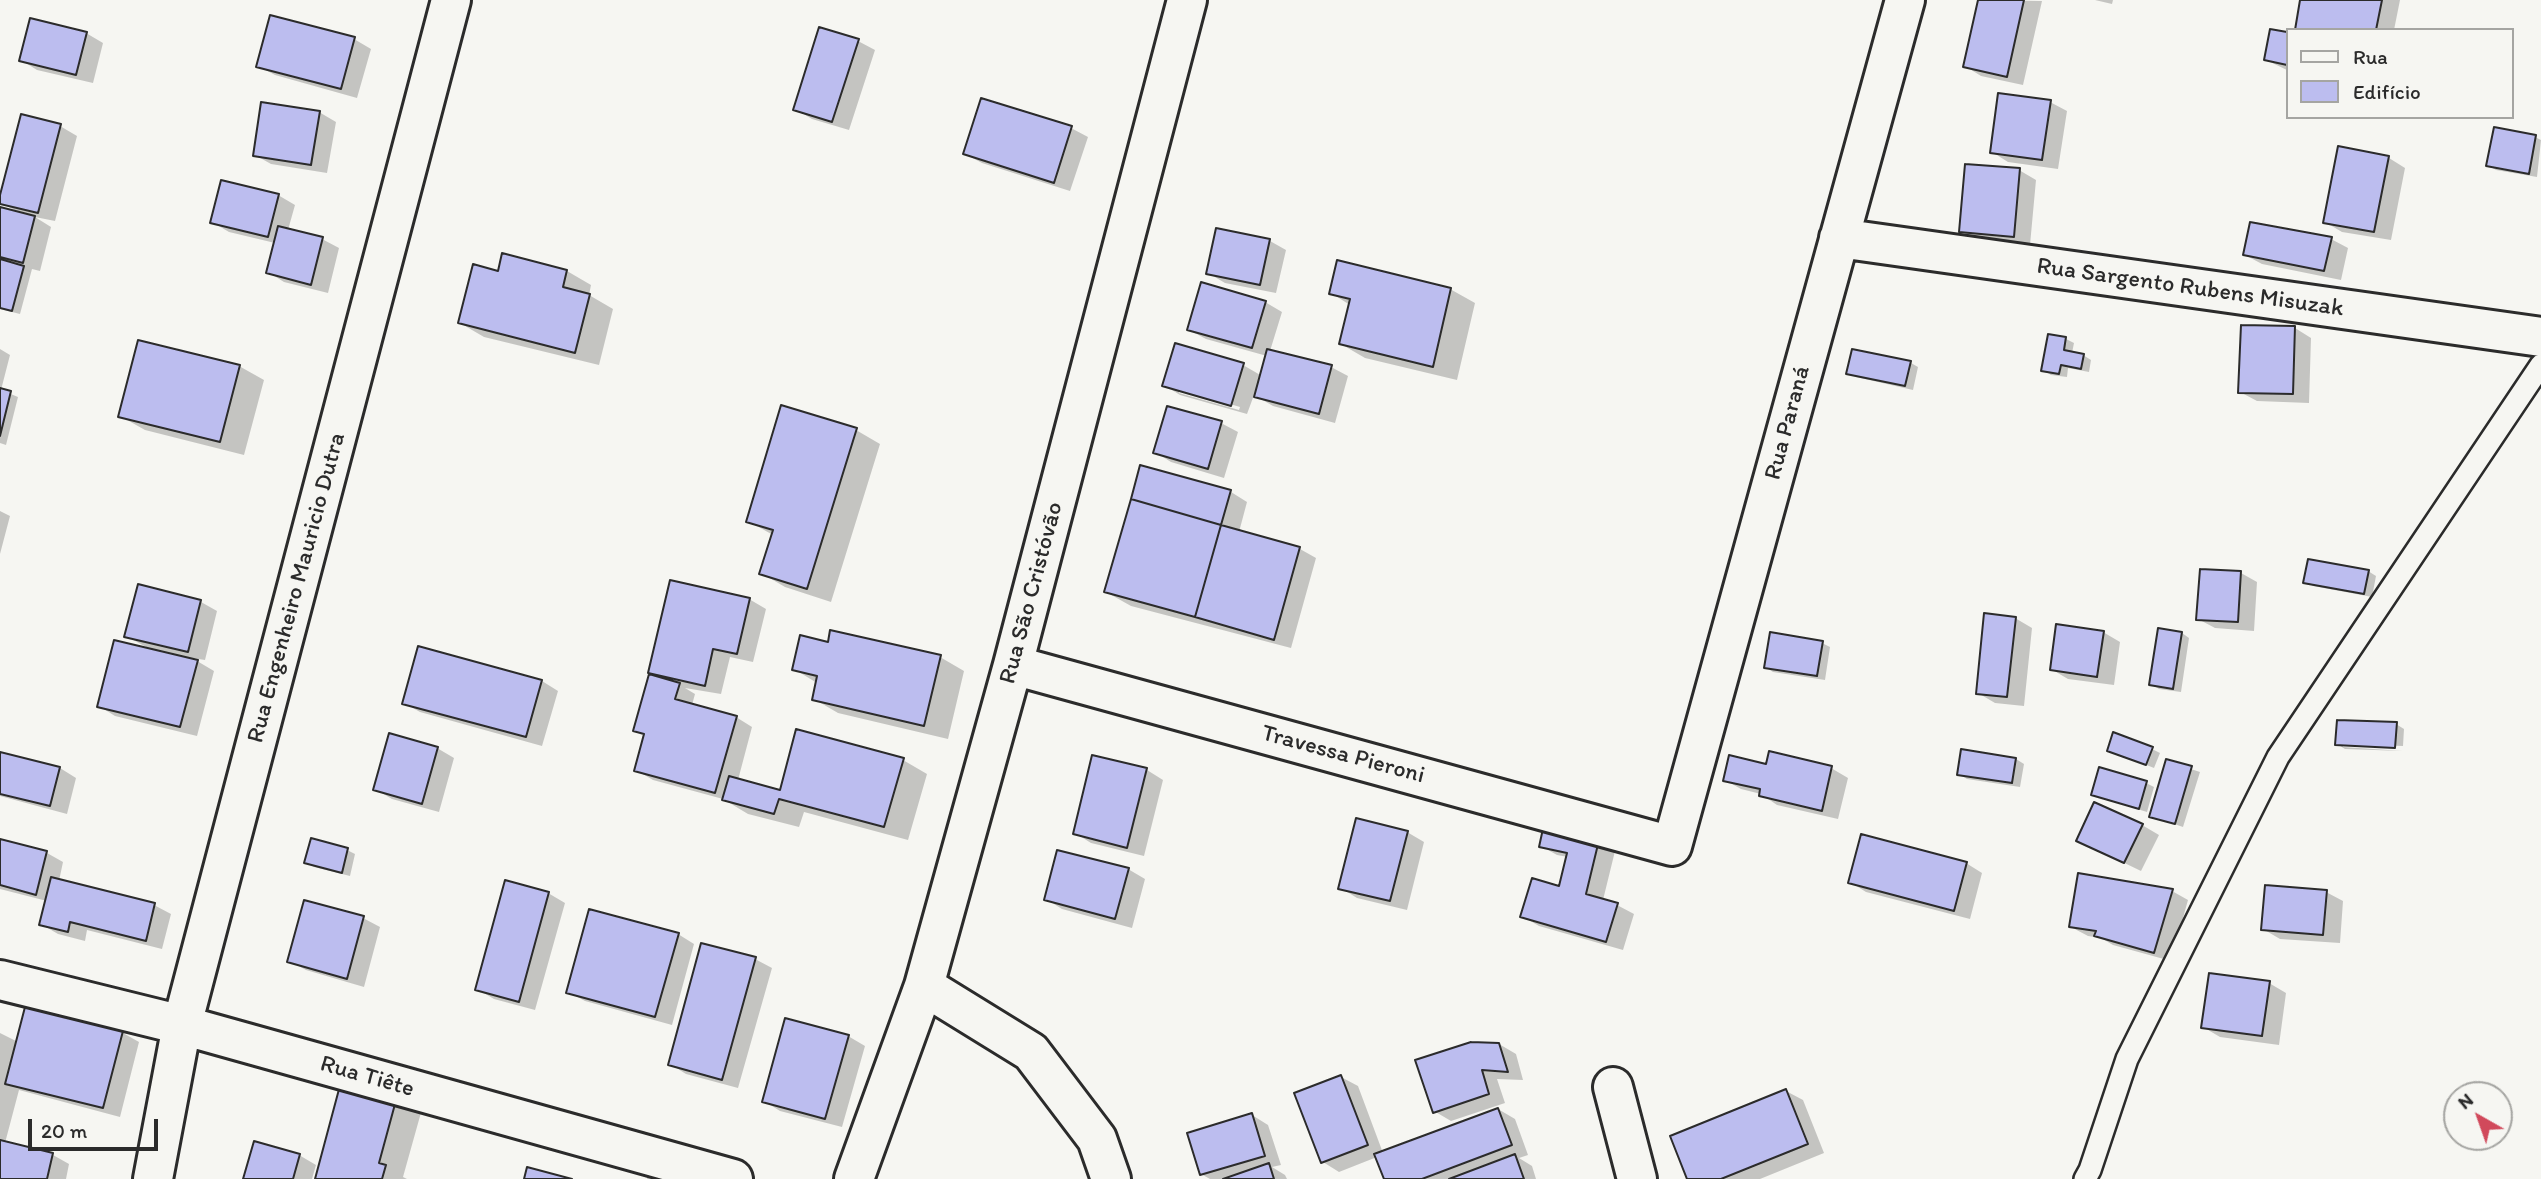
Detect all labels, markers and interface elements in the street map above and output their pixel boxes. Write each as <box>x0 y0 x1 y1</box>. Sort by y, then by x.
legend <box>2286 28 2513 119</box>
text: Rua <box>2353 44 2388 69</box>
text: Edifício <box>2353 79 2421 104</box>
street label: Rua Sargento Rubens Misuzak <box>2035 252 2345 324</box>
street label: Rua Paraná <box>1759 363 1817 483</box>
street label: Rua Engenheiro Mauricio Dutra <box>242 430 352 746</box>
street label: Rua São Cristóvão <box>994 499 1070 687</box>
street label: Travessa Pieroni <box>1258 719 1428 791</box>
street label: Rua Tiête <box>317 1050 417 1104</box>
north arrow <box>2443 1081 2513 1151</box>
text: N <box>2453 1088 2478 1114</box>
scale bar <box>32 1106 161 1150</box>
text: 20 m <box>41 1118 87 1143</box>

